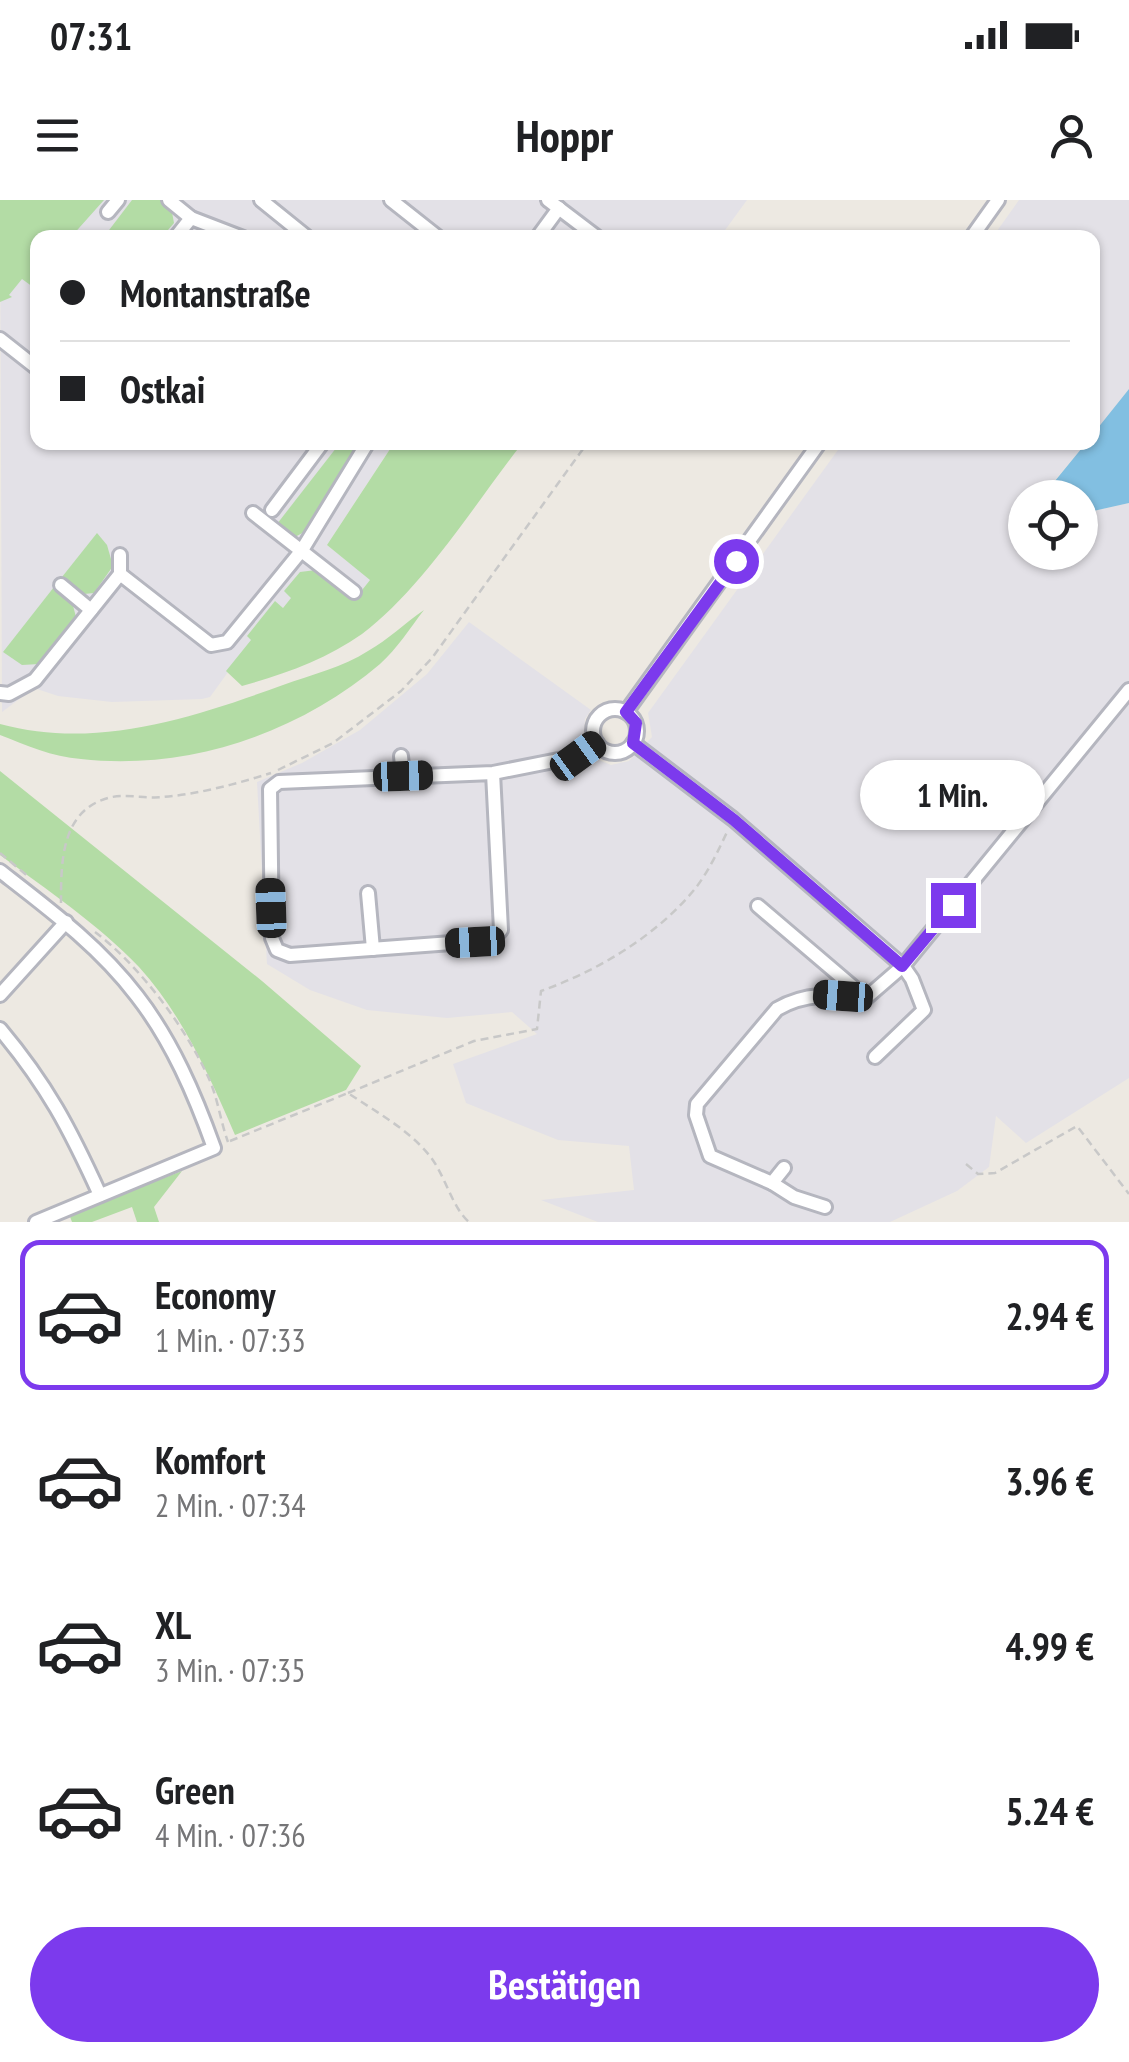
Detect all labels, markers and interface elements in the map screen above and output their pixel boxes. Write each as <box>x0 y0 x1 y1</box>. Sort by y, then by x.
text: 07:31 <box>50 11 132 60</box>
text: Hoppr <box>516 106 613 164</box>
icon: menu <box>30 108 85 163</box>
icon: person <box>1044 108 1099 163</box>
text: Montanstraße <box>120 268 311 317</box>
text: Ostkai <box>120 364 205 413</box>
map controls <box>1008 480 1098 570</box>
button: locate <box>1008 480 1098 570</box>
route start <box>714 539 759 584</box>
car <box>545 726 611 786</box>
car <box>372 760 434 792</box>
callout: 1 Min. <box>860 760 1046 830</box>
text: 1 Min. <box>917 774 988 816</box>
car <box>255 877 287 939</box>
route end <box>931 883 976 928</box>
car <box>444 925 506 959</box>
car <box>812 979 874 1013</box>
icon: car <box>35 1270 125 1360</box>
text: Economy <box>155 1270 275 1319</box>
text: 2.94 € <box>1005 1291 1094 1340</box>
text: 1 Min. · 07:33 <box>155 1319 306 1361</box>
icon: car <box>35 1435 125 1525</box>
text: Komfort <box>155 1435 266 1484</box>
text: 3.96 € <box>1005 1456 1094 1505</box>
text: 2 Min. · 07:34 <box>155 1484 306 1526</box>
icon: car <box>35 1600 125 1690</box>
text: XL <box>155 1600 191 1649</box>
text: 4.99 € <box>1005 1621 1094 1670</box>
text: 3 Min. · 07:35 <box>155 1649 306 1691</box>
icon: car <box>35 1765 125 1855</box>
text: Green <box>155 1765 235 1814</box>
text: 5.24 € <box>1005 1786 1094 1835</box>
text: 4 Min. · 07:36 <box>155 1814 306 1856</box>
button: Bestätigen <box>30 1927 1099 2042</box>

